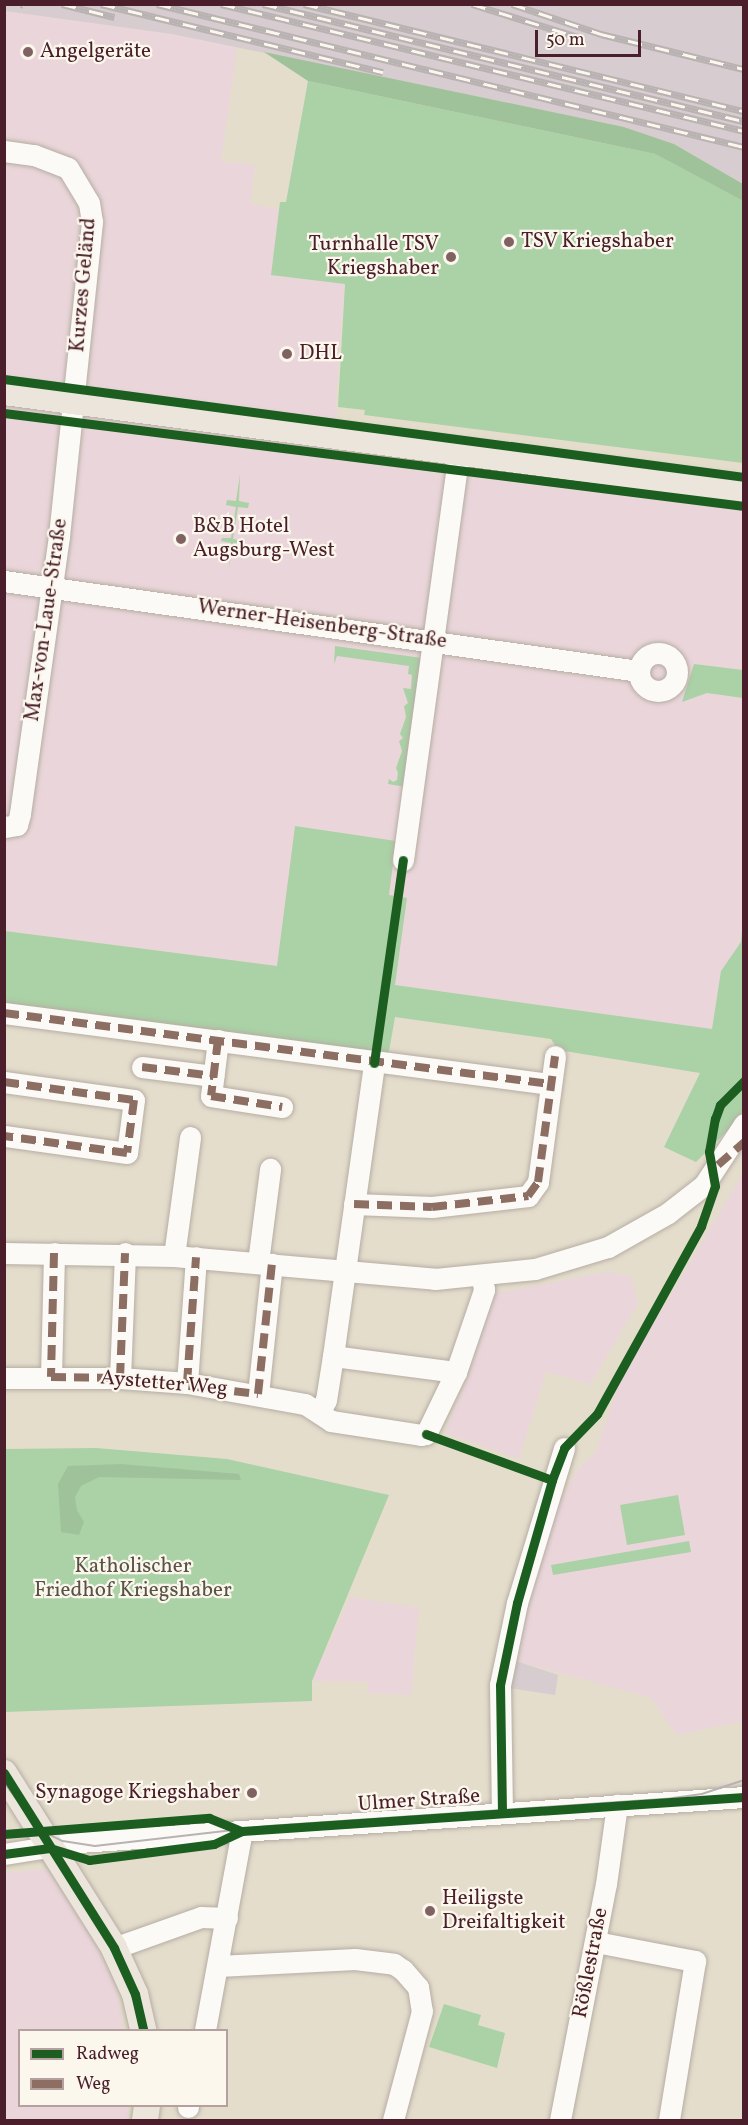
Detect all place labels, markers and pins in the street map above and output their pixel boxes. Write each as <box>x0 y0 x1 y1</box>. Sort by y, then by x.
place label: Angelgeräte <box>40 39 151 65</box>
marker: Angelgeräte <box>21 45 35 59</box>
place label: TSV Kriegshaber <box>521 229 674 255</box>
place label: Turnhalle TSV Kriegshaber <box>308 232 439 282</box>
marker: TSV Kriegshaber <box>502 235 516 249</box>
marker: Turnhalle TSV Kriegshaber <box>444 250 458 264</box>
place label: DHL <box>299 341 342 367</box>
marker: DHL <box>280 347 294 361</box>
place label: B&B Hotel Augsburg-West <box>193 514 335 564</box>
marker: B&B Hotel Augsburg-West <box>174 532 188 546</box>
place label: Synagoge Kriegshaber <box>35 1780 240 1806</box>
marker: Synagoge Kriegshaber <box>245 1786 259 1800</box>
place label: Heiligste Dreifaltigkeit <box>442 1886 566 1936</box>
marker: Heiligste Dreifaltigkeit <box>423 1904 437 1918</box>

